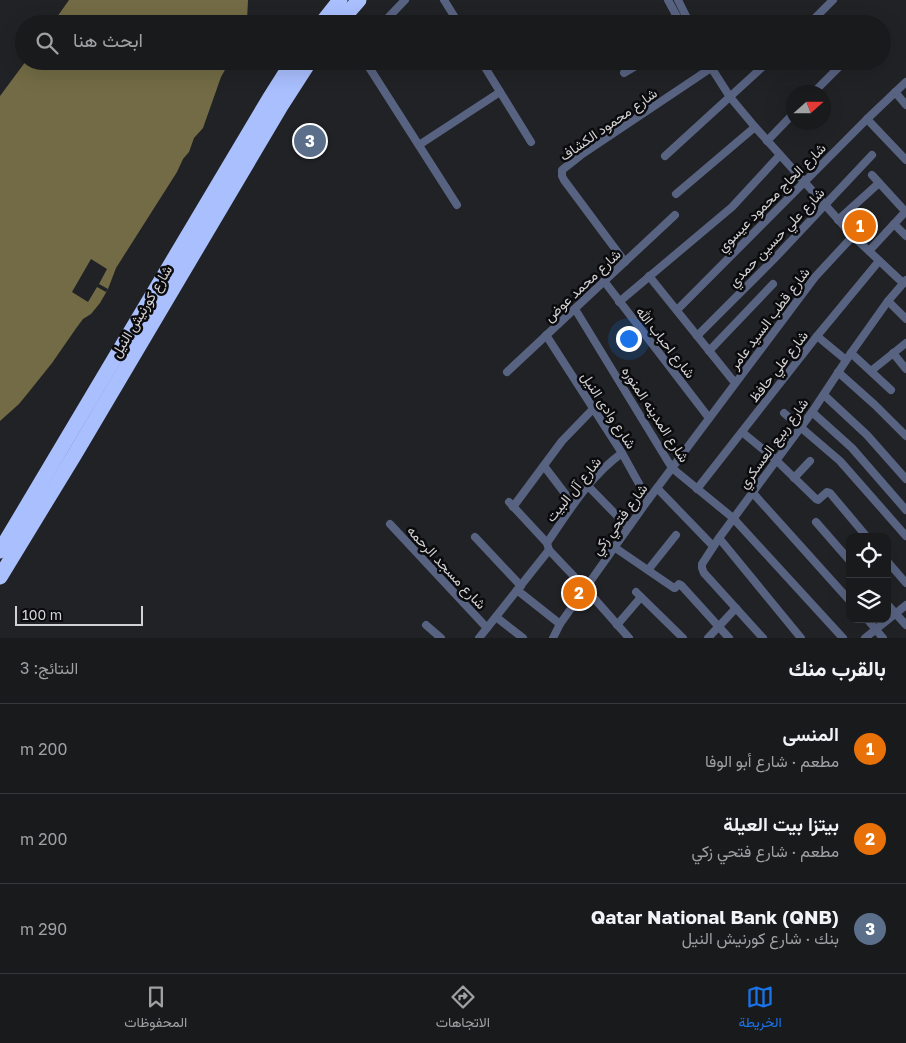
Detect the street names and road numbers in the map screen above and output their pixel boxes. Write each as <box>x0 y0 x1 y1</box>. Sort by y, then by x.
street label: شارع محمود الكشاف <box>556 84 662 166</box>
street label: شارع الحاج محمود عيسوي <box>713 139 832 258</box>
street label: شارع علي حسين حمدي <box>724 184 831 293</box>
street label: شارع محمد عوض <box>540 245 626 327</box>
street label: شارع كورنيش النيل <box>107 262 178 362</box>
street label: شارع قطب السيد عامر <box>725 264 815 375</box>
street label: شارع احباب الله <box>630 303 699 383</box>
street label: شارع علي حافظ <box>745 327 814 408</box>
street label: شارع المدينه المنوره <box>616 363 693 467</box>
street label: شارع وادى النيل <box>575 368 640 453</box>
street label: شارع ربيع العسكري <box>735 395 815 494</box>
street label: شارع آل البيت <box>542 453 607 527</box>
street label: شارع فتحي زكي <box>587 480 654 560</box>
street label: شارع مسجد الرحمه <box>402 522 490 614</box>

